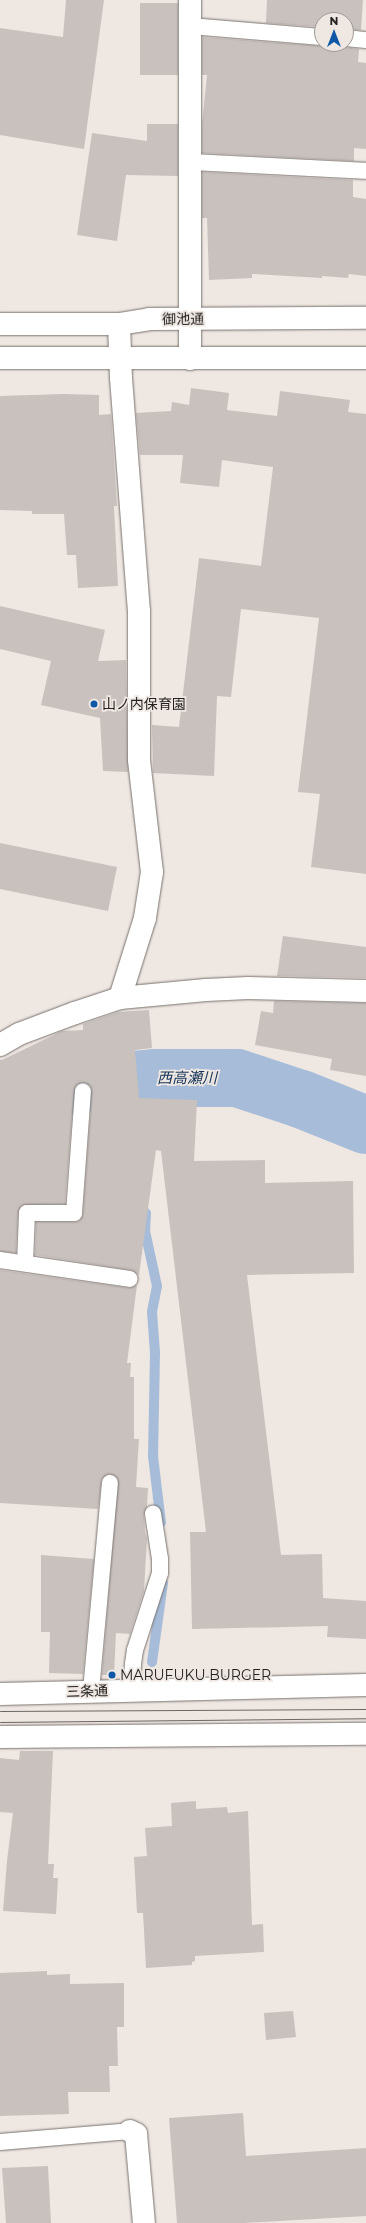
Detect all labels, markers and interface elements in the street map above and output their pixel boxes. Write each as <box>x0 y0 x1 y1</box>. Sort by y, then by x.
north arrow <box>314 12 354 52</box>
text: N <box>330 14 338 28</box>
street label: 御池通 <box>162 310 204 328</box>
place label: 山ノ内保育園 <box>102 696 186 712</box>
marker: 山ノ内保育園 <box>89 699 99 709</box>
water label: 西高瀬川 <box>157 1069 217 1087</box>
place label: MARUFUKU BURGER <box>120 1667 271 1683</box>
marker: MARUFUKU BURGER <box>107 1670 117 1680</box>
street label: 三条通 <box>66 1682 108 1700</box>

